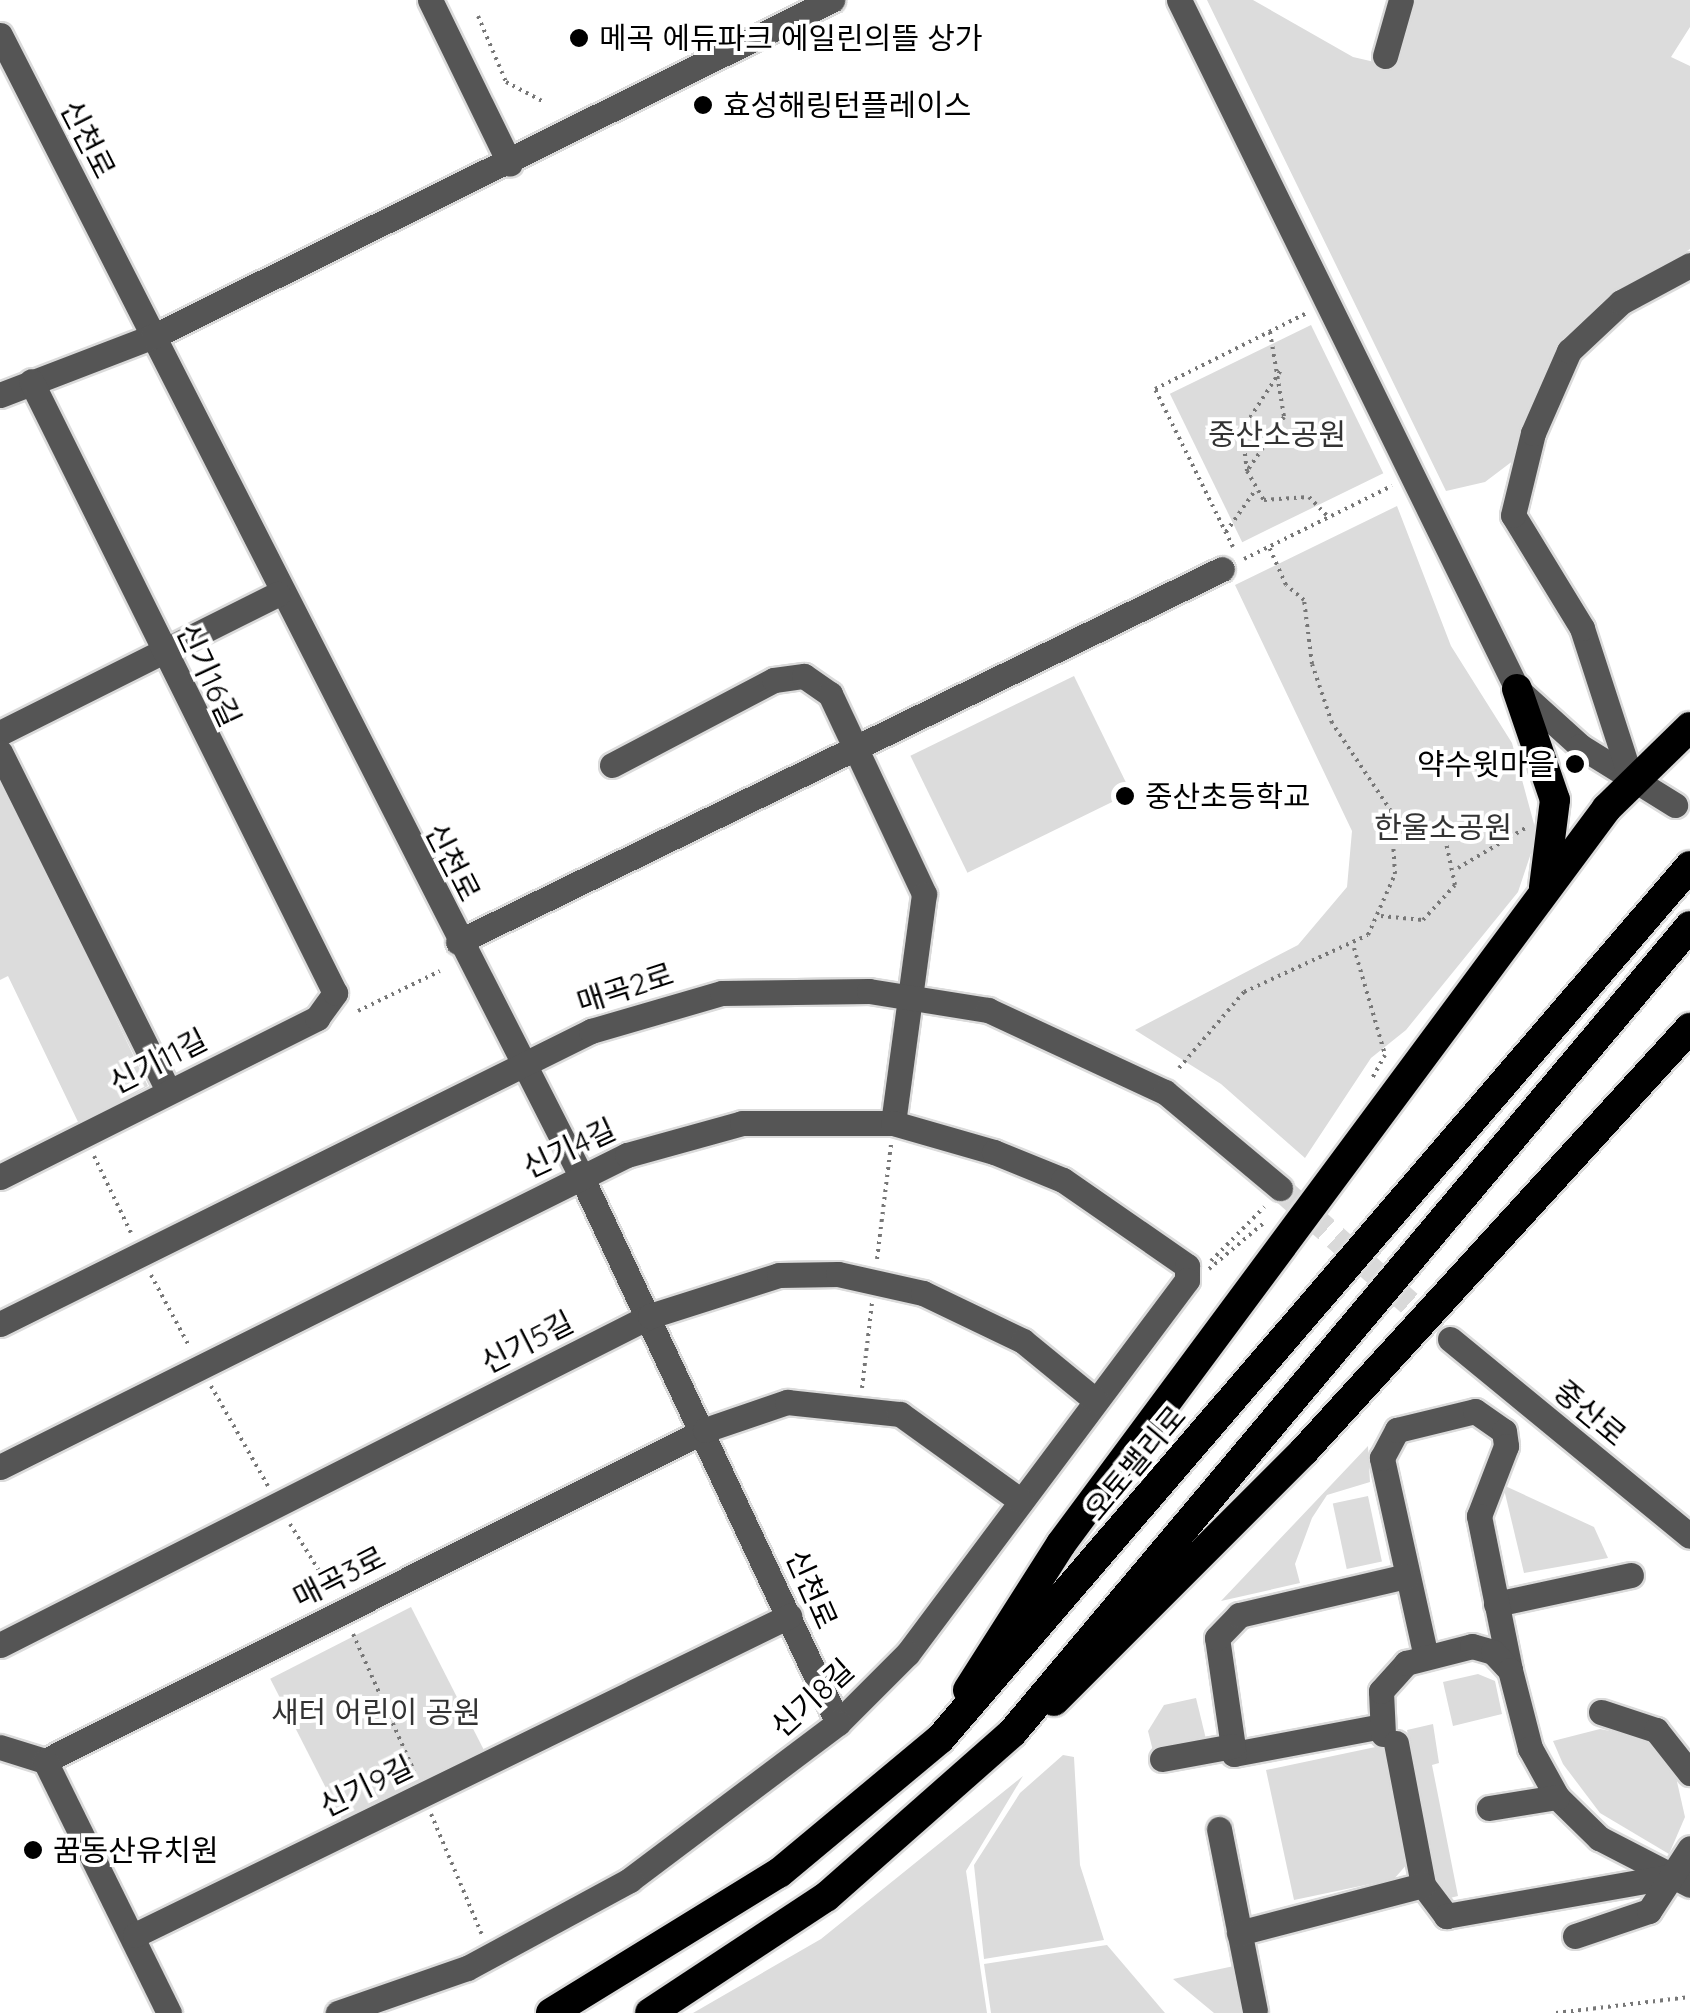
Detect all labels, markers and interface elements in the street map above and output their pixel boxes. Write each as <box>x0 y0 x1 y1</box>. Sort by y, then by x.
place label: 메곡 에듀파크 에일린의뜰 상가 <box>599 20 982 56</box>
marker: 메곡 에듀파크 에일린의뜰 상가 <box>568 27 590 49</box>
place label: 효성해링턴플레이스 <box>723 87 971 123</box>
street label: 신천로 <box>53 94 123 184</box>
marker: 효성해링턴플레이스 <box>692 94 714 116</box>
park label: 중산소공원 <box>1208 416 1346 452</box>
street label: 신기16길 <box>169 618 249 732</box>
place label: 약수윗마을 <box>1417 746 1555 782</box>
marker: 약수윗마을 <box>1564 753 1586 775</box>
place label: 중산초등학교 <box>1145 778 1311 814</box>
marker: 중산초등학교 <box>1114 785 1136 807</box>
park label: 한울소공원 <box>1374 809 1512 845</box>
street label: 신천로 <box>418 817 488 907</box>
street label: 매곡2로 <box>572 956 678 1020</box>
street label: 신기11길 <box>103 1021 213 1101</box>
street label: 신기4길 <box>517 1111 621 1185</box>
street label: 신기5길 <box>475 1303 579 1381</box>
street label: 중산로 <box>1547 1373 1633 1453</box>
street label: 오토밸리로 <box>1077 1399 1193 1527</box>
street label: 매곡3로 <box>287 1539 391 1615</box>
street label: 신천로 <box>779 1544 845 1634</box>
street label: 신기8길 <box>763 1652 861 1744</box>
park label: 새터 어린이 공원 <box>271 1694 481 1730</box>
street label: 신기9길 <box>313 1748 419 1824</box>
place label: 꿈동산유치원 <box>53 1832 219 1868</box>
marker: 꿈동산유치원 <box>22 1839 44 1861</box>

